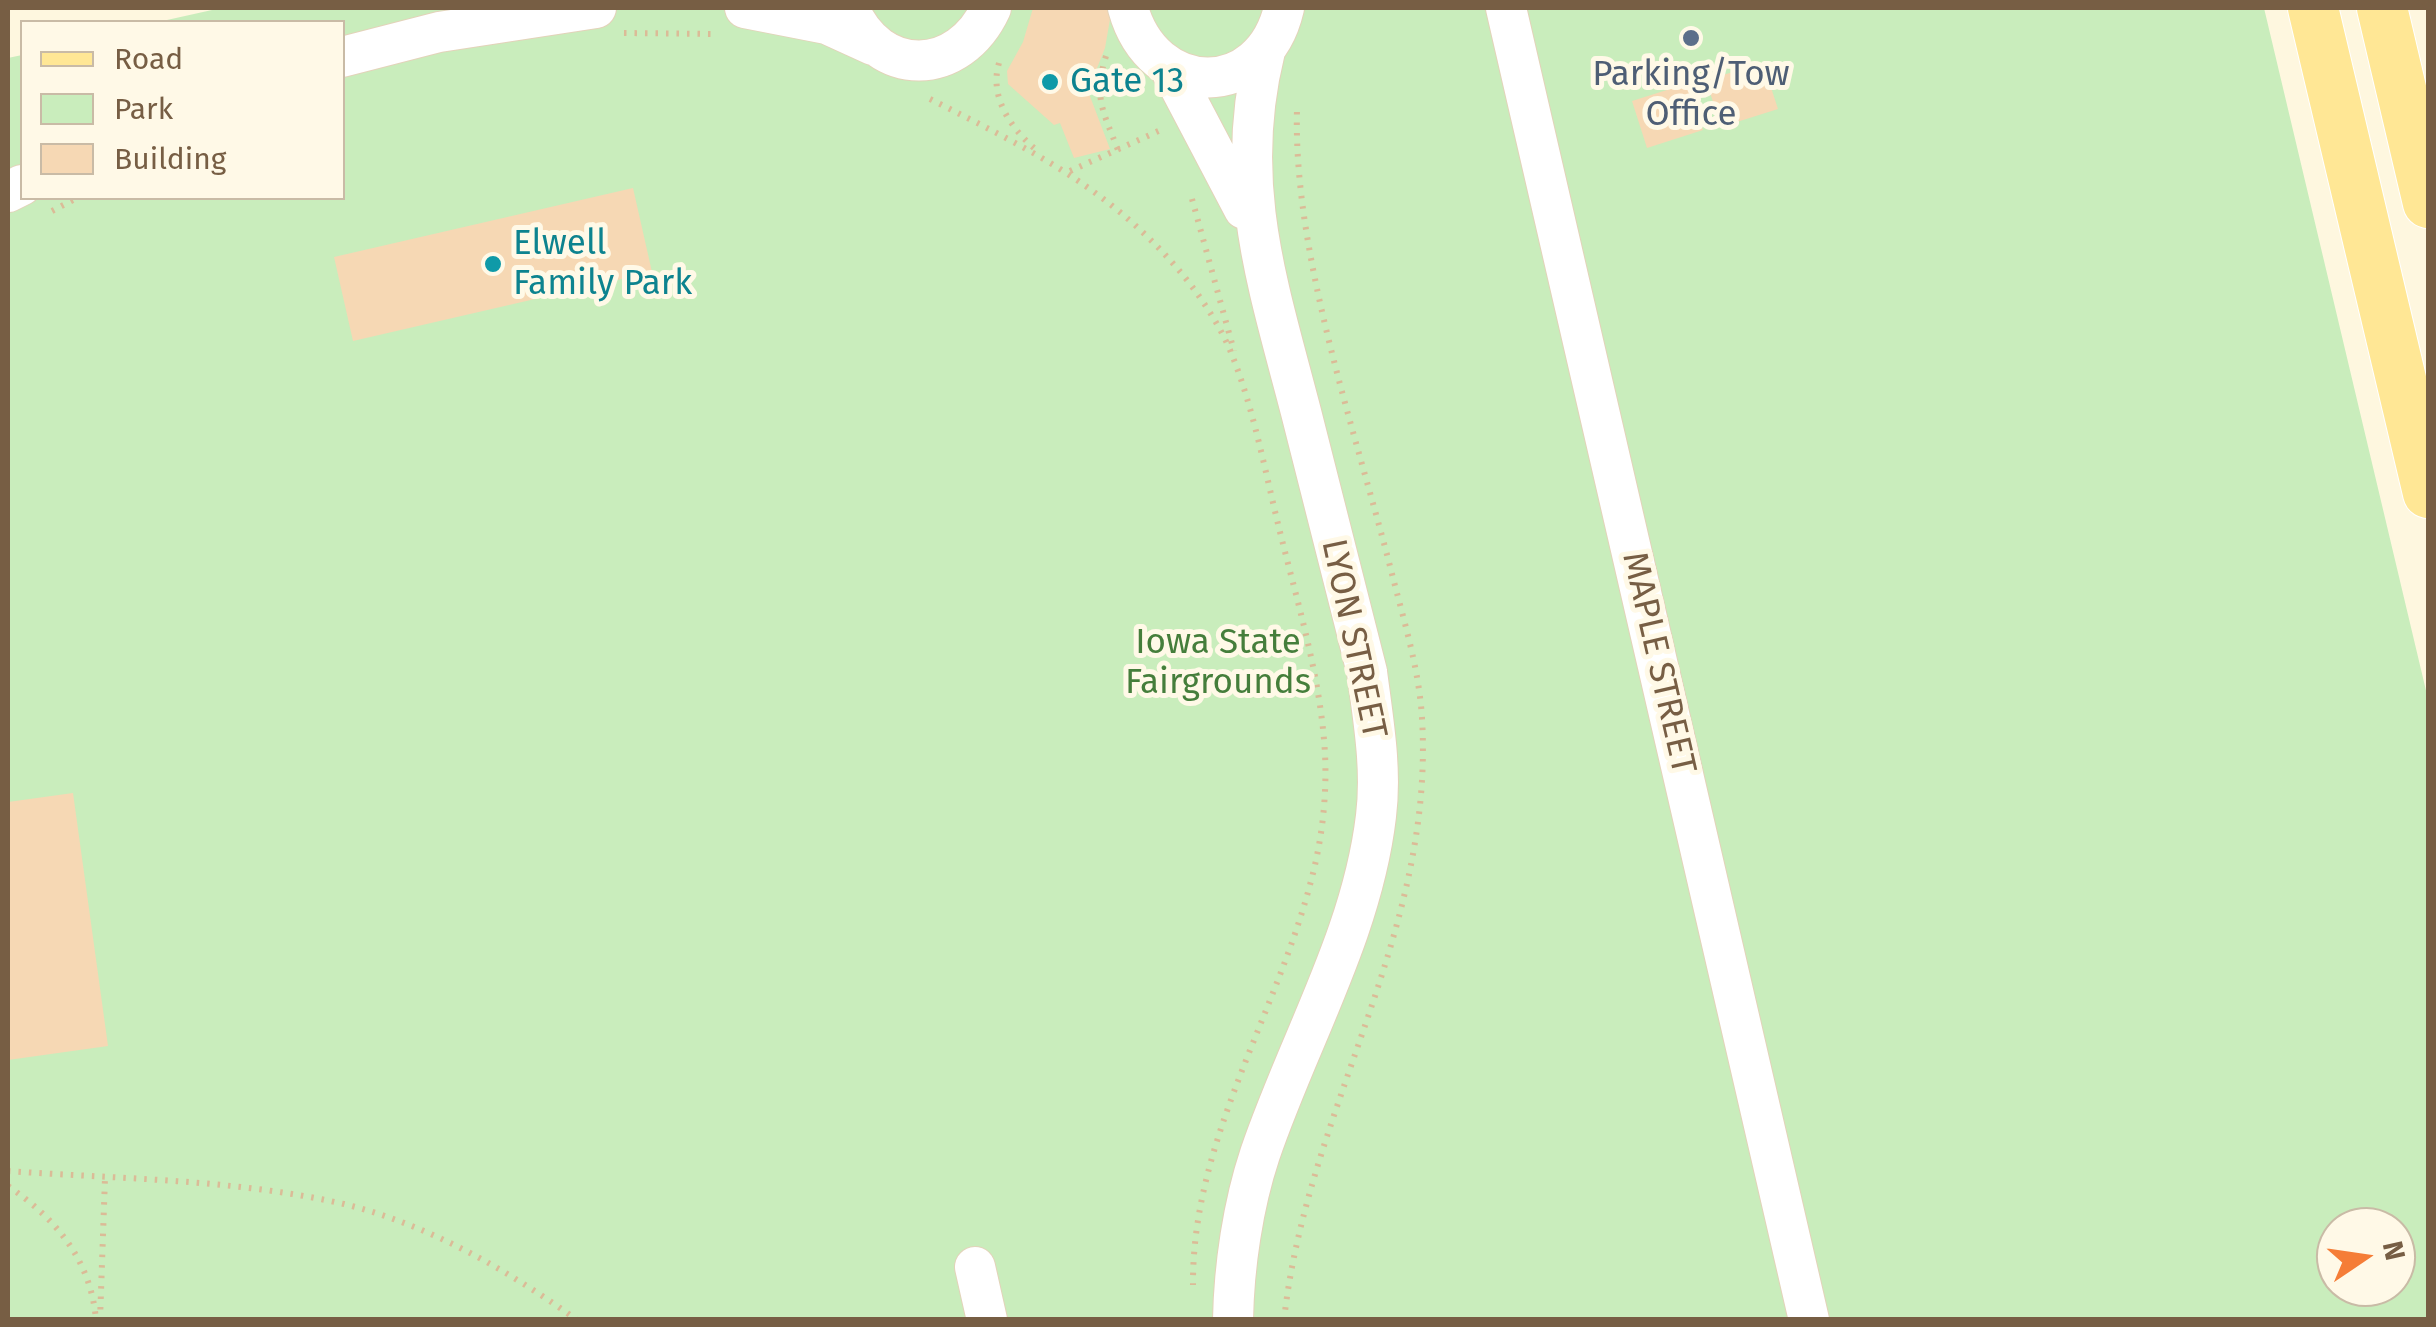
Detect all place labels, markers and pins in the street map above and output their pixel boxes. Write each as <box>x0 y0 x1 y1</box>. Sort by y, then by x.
marker: Parking/Tow Office <box>1680 27 1702 49</box>
place label: Parking/Tow Office <box>1592 54 1790 136</box>
place label: Gate 13 <box>1070 61 1184 103</box>
marker: Gate 13 <box>1039 71 1061 93</box>
place label: Elwell Family Park <box>513 223 692 305</box>
marker: Elwell Family Park <box>482 253 504 275</box>

